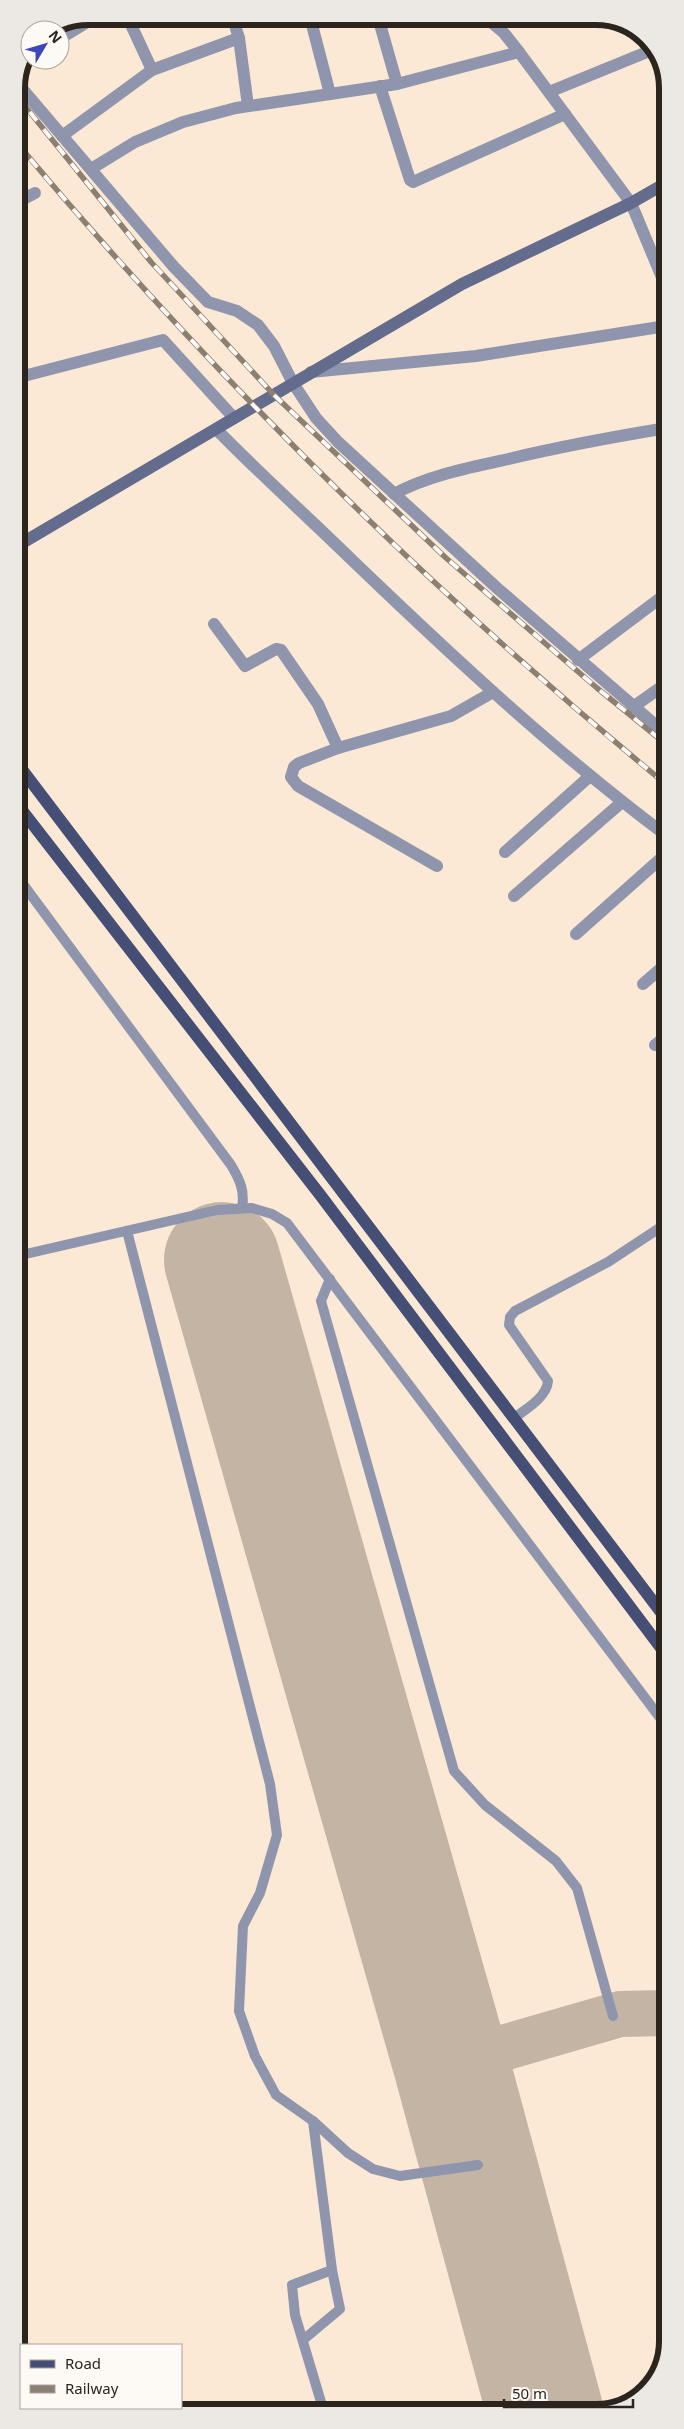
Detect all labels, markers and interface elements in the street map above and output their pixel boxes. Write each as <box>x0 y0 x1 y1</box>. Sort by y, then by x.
north arrow <box>20 20 70 70</box>
text: N <box>45 26 67 47</box>
legend <box>20 2344 182 2409</box>
text: Road <box>65 2353 101 2373</box>
scale bar <box>504 2376 633 2408</box>
text: Railway <box>65 2378 119 2398</box>
text: 50 m <box>512 2383 547 2403</box>

